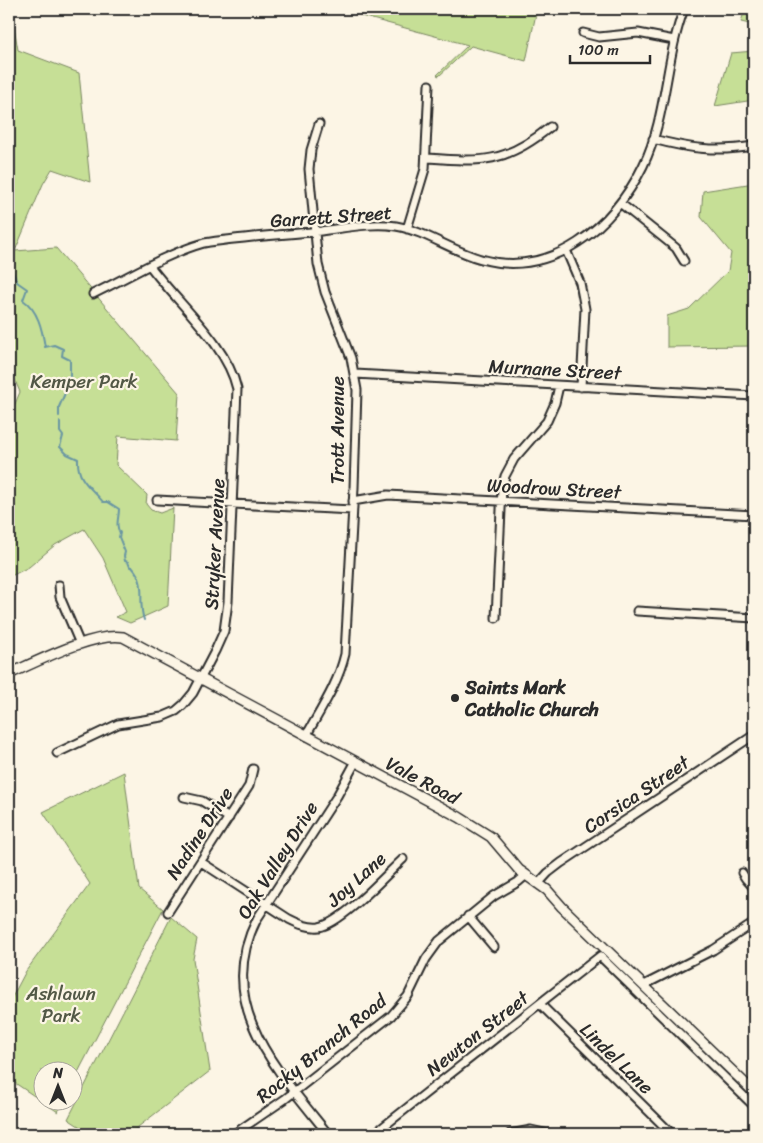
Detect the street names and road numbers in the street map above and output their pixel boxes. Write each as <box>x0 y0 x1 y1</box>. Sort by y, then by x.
street label: Garrett Street <box>269 196 393 237</box>
street label: Murnane Street <box>488 350 624 390</box>
street label: Trott Avenue <box>321 376 354 484</box>
street label: Woodrow Street <box>486 469 623 509</box>
street label: Stryker Avenue <box>195 477 234 611</box>
street label: Corsica Street <box>576 746 697 842</box>
street label: Vale Road <box>380 747 467 814</box>
street label: Nadine Drive <box>157 780 242 886</box>
street label: Oak Valley Drive <box>228 794 327 926</box>
street label: Joy Lane <box>318 843 394 916</box>
street label: Newton Street <box>418 981 537 1085</box>
street label: Rocky Branch Road <box>249 985 395 1112</box>
street label: Lindel Lane <box>572 1014 662 1103</box>

